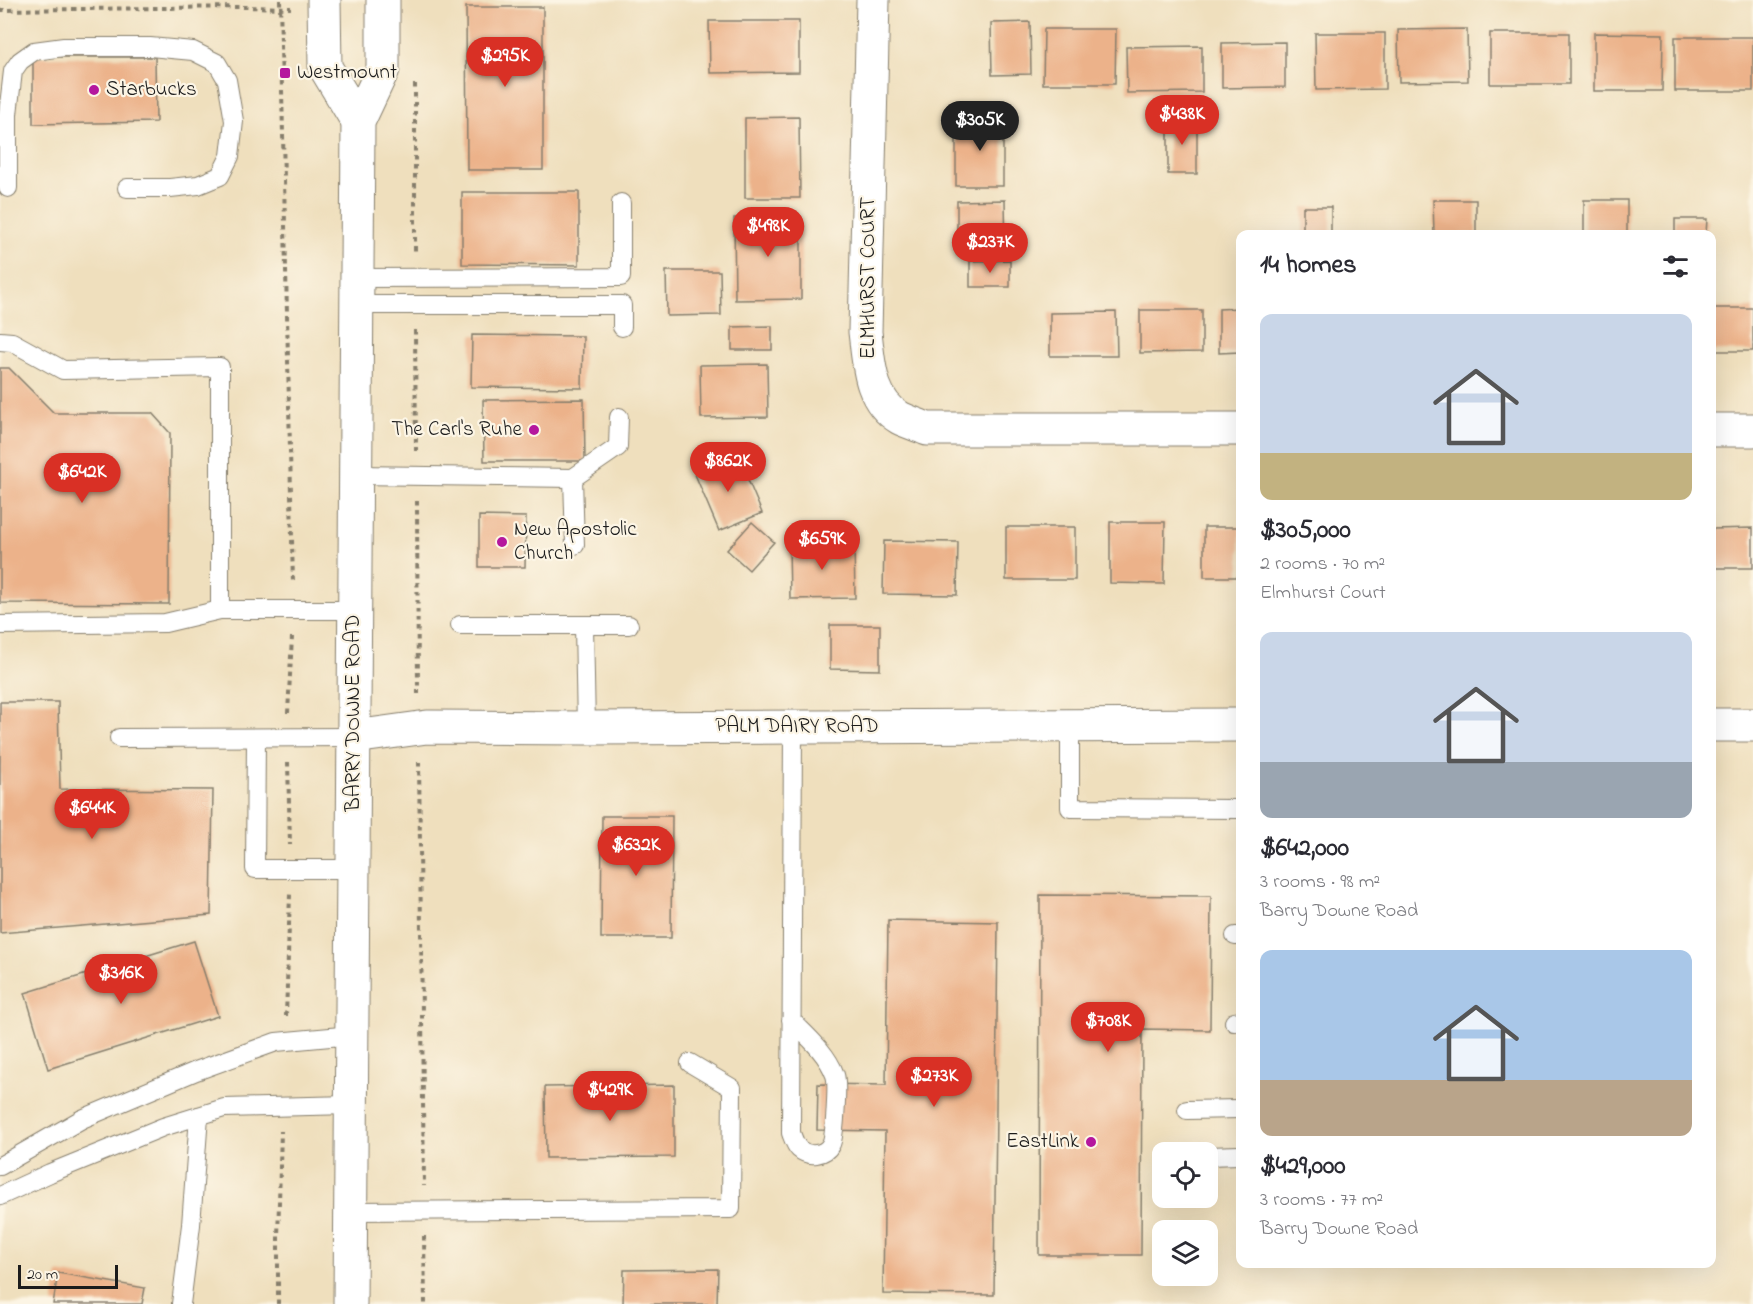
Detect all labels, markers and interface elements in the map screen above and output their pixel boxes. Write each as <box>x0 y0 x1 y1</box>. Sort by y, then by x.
pin: $295K <box>463 37 547 88</box>
text: $295K <box>480 42 530 71</box>
place label: Westmount <box>297 58 397 88</box>
marker: Westmount <box>278 66 292 80</box>
place label: Starbucks <box>106 75 197 105</box>
marker: Starbucks <box>87 83 101 97</box>
pin: $438K <box>1140 95 1224 146</box>
text: $438K <box>1159 100 1205 129</box>
pin: $305K <box>938 101 1022 152</box>
text: $305K <box>955 106 1005 135</box>
street label: ELMHURST COURT <box>854 197 884 359</box>
pin: $498K <box>726 207 810 258</box>
text: $498K <box>746 212 790 241</box>
pin: $237K <box>948 223 1032 274</box>
text: $237K <box>966 228 1014 257</box>
text: 14 homes <box>1260 247 1356 285</box>
icon: filters <box>1659 250 1692 283</box>
icon: home <box>1422 353 1530 461</box>
place label: The Carl's Ruhe <box>391 415 523 445</box>
marker: The Carl's Ruhe <box>527 423 541 437</box>
pin: $862K <box>686 442 770 493</box>
text: $862K <box>704 447 752 476</box>
pin: $642K <box>40 453 124 504</box>
text: $642K <box>58 458 106 487</box>
text: $305,000 <box>1260 512 1351 550</box>
place label: New Apostolic Church <box>514 515 637 569</box>
pin: $659K <box>780 520 864 571</box>
text: $659K <box>798 525 846 554</box>
marker: New Apostolic Church <box>495 535 509 549</box>
text: 2 rooms · 70 m² <box>1260 550 1385 579</box>
text: Elmhurst Court <box>1260 579 1386 608</box>
street label: BARRY DOWNE ROAD <box>339 615 369 812</box>
icon: home <box>1422 671 1530 779</box>
street label: PALM DAIRY ROAD <box>715 712 879 742</box>
pin: $644K <box>50 789 134 840</box>
text: $644K <box>68 794 116 823</box>
pin: $632K <box>594 826 678 877</box>
text: $642,000 <box>1260 830 1349 868</box>
text: $632K <box>612 831 660 860</box>
text: 3 rooms · 98 m² <box>1260 868 1380 897</box>
text: Barry Downe Road <box>1260 897 1418 926</box>
pin: $316K <box>79 954 163 1005</box>
text: $316K <box>98 959 144 988</box>
icon: home <box>1422 989 1530 1097</box>
pin: $708K <box>1066 1002 1150 1053</box>
text: $708K <box>1085 1007 1131 1036</box>
pin: $273K <box>892 1057 976 1108</box>
text: $273K <box>910 1062 958 1091</box>
pin: $429K <box>568 1071 652 1122</box>
text: $429K <box>587 1076 633 1105</box>
place label: EastLink <box>1006 1127 1080 1157</box>
marker: EastLink <box>1084 1135 1098 1149</box>
map controls <box>1152 1142 1218 1286</box>
button: locate <box>1152 1142 1218 1208</box>
text: $429,000 <box>1260 1148 1345 1186</box>
text: 3 rooms · 77 m² <box>1260 1186 1383 1215</box>
text: Barry Downe Road <box>1260 1215 1418 1244</box>
button: layers <box>1152 1220 1218 1286</box>
scale bar <box>18 1262 118 1290</box>
text: 20 m <box>27 1263 58 1287</box>

